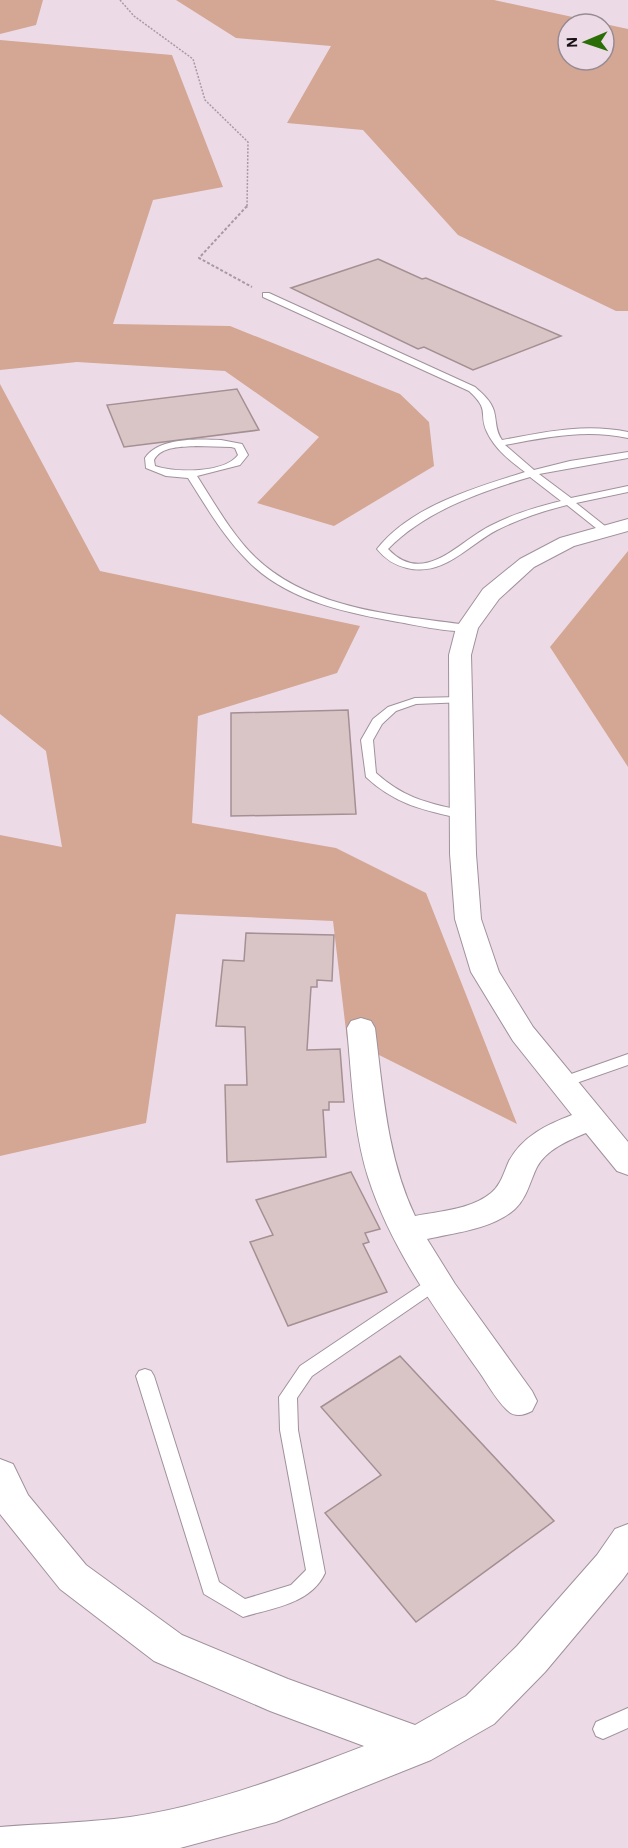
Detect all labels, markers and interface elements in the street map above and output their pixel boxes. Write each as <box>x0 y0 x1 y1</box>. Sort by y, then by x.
north arrow <box>556 12 616 72</box>
text: N <box>564 37 580 48</box>

